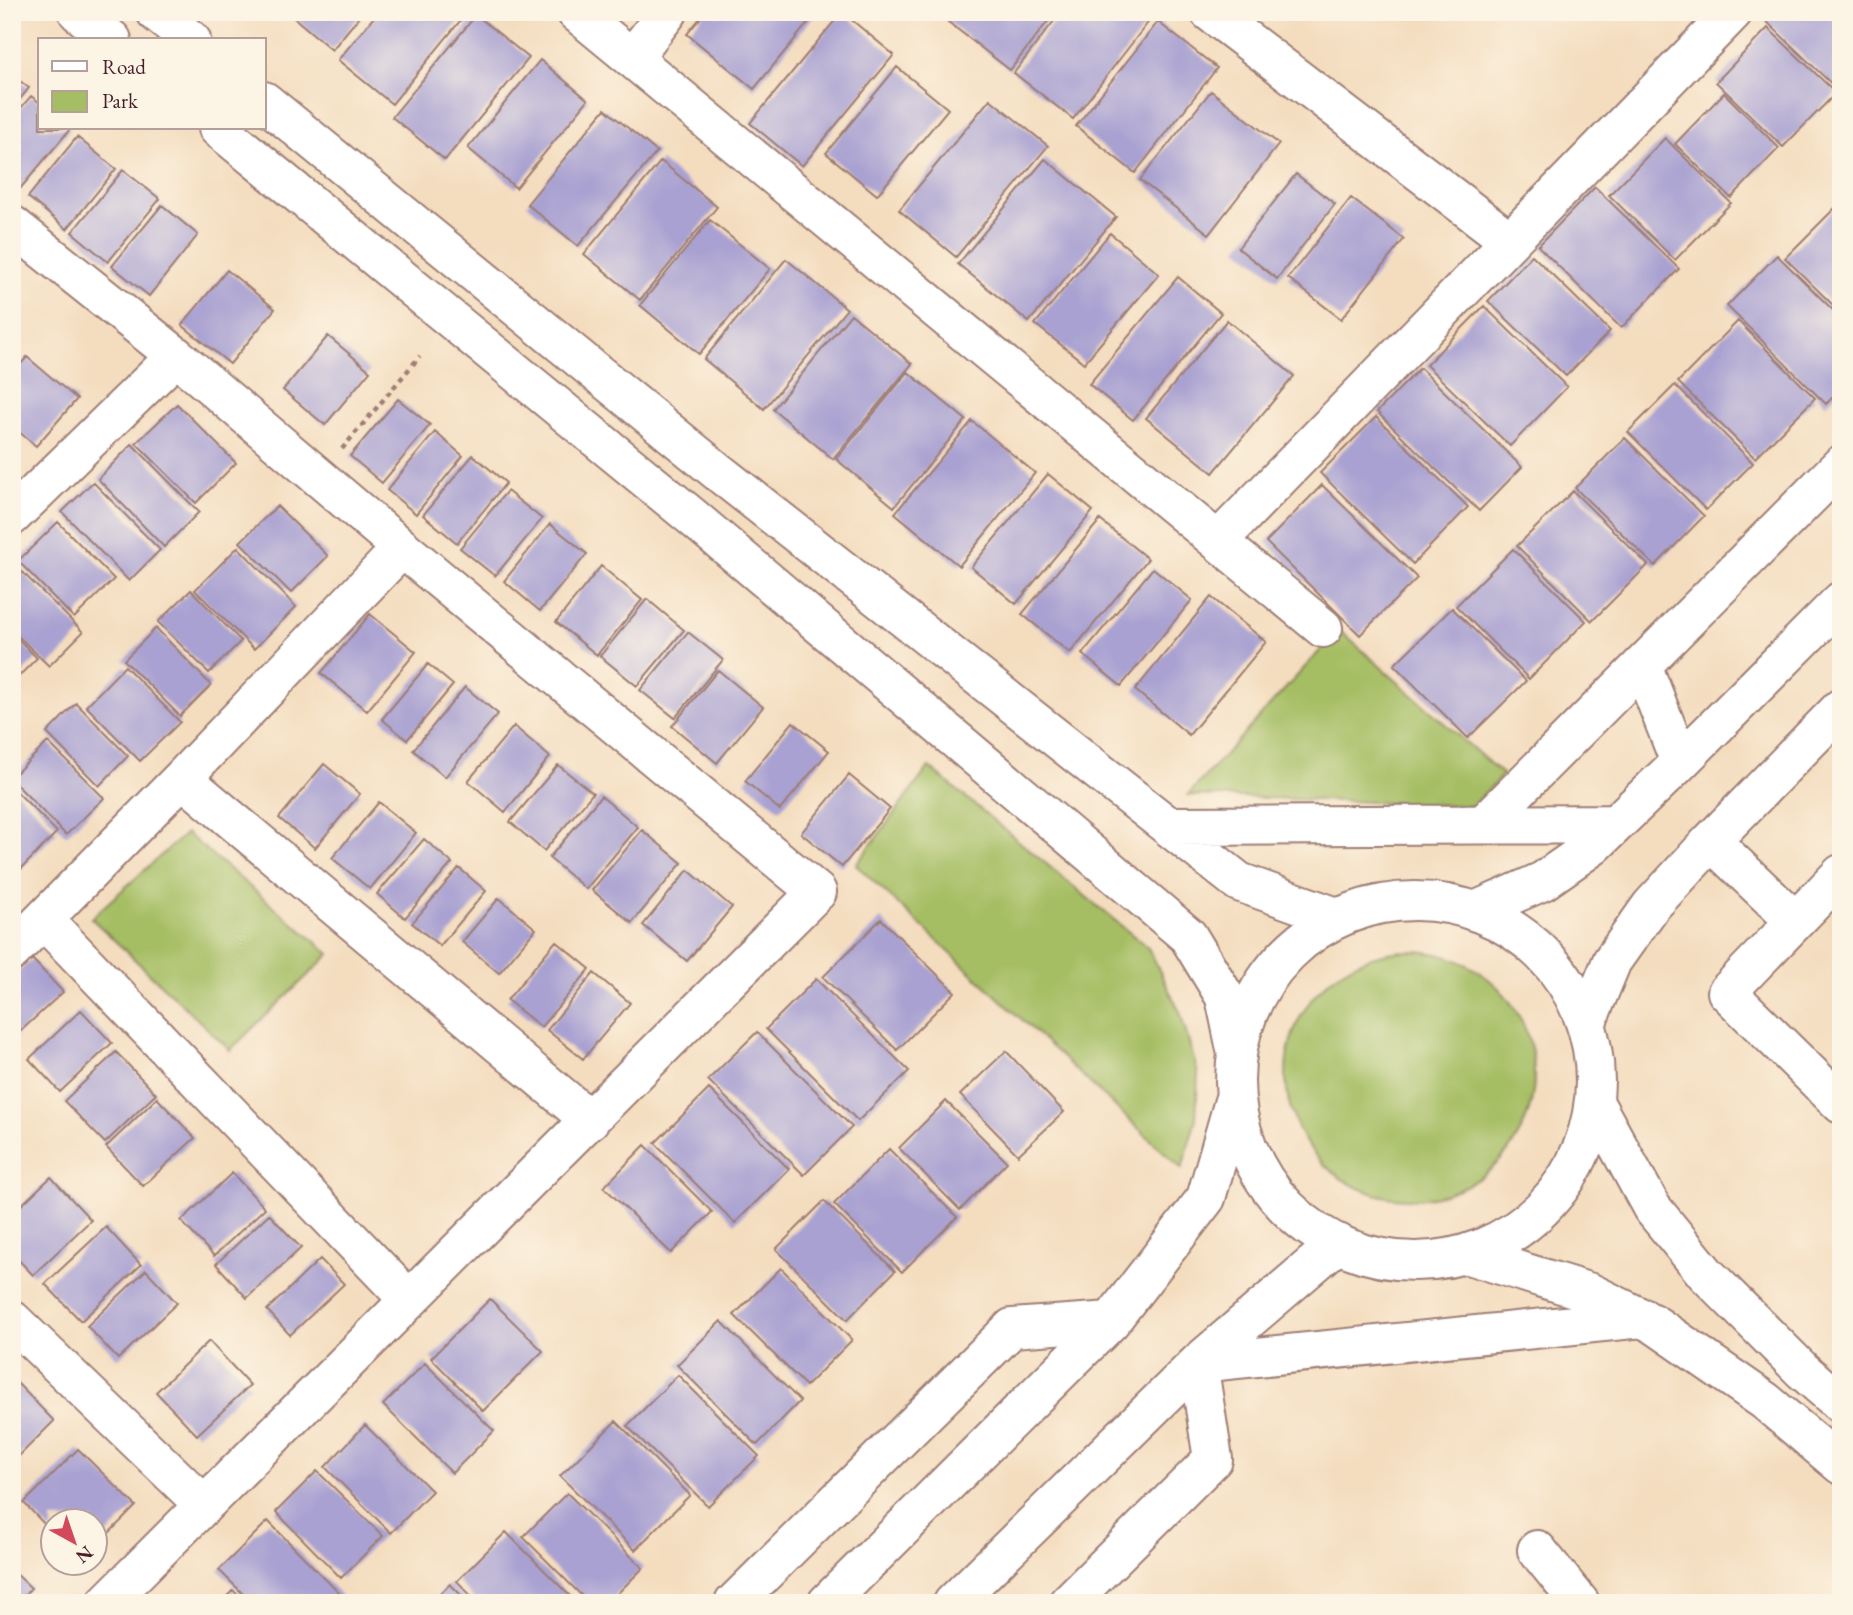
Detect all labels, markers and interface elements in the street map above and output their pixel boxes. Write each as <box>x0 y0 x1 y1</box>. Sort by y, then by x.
legend <box>38 38 266 130</box>
text: Road <box>102 53 146 80</box>
text: Park <box>102 87 139 114</box>
north arrow <box>38 1506 108 1576</box>
text: N <box>70 1540 99 1570</box>

